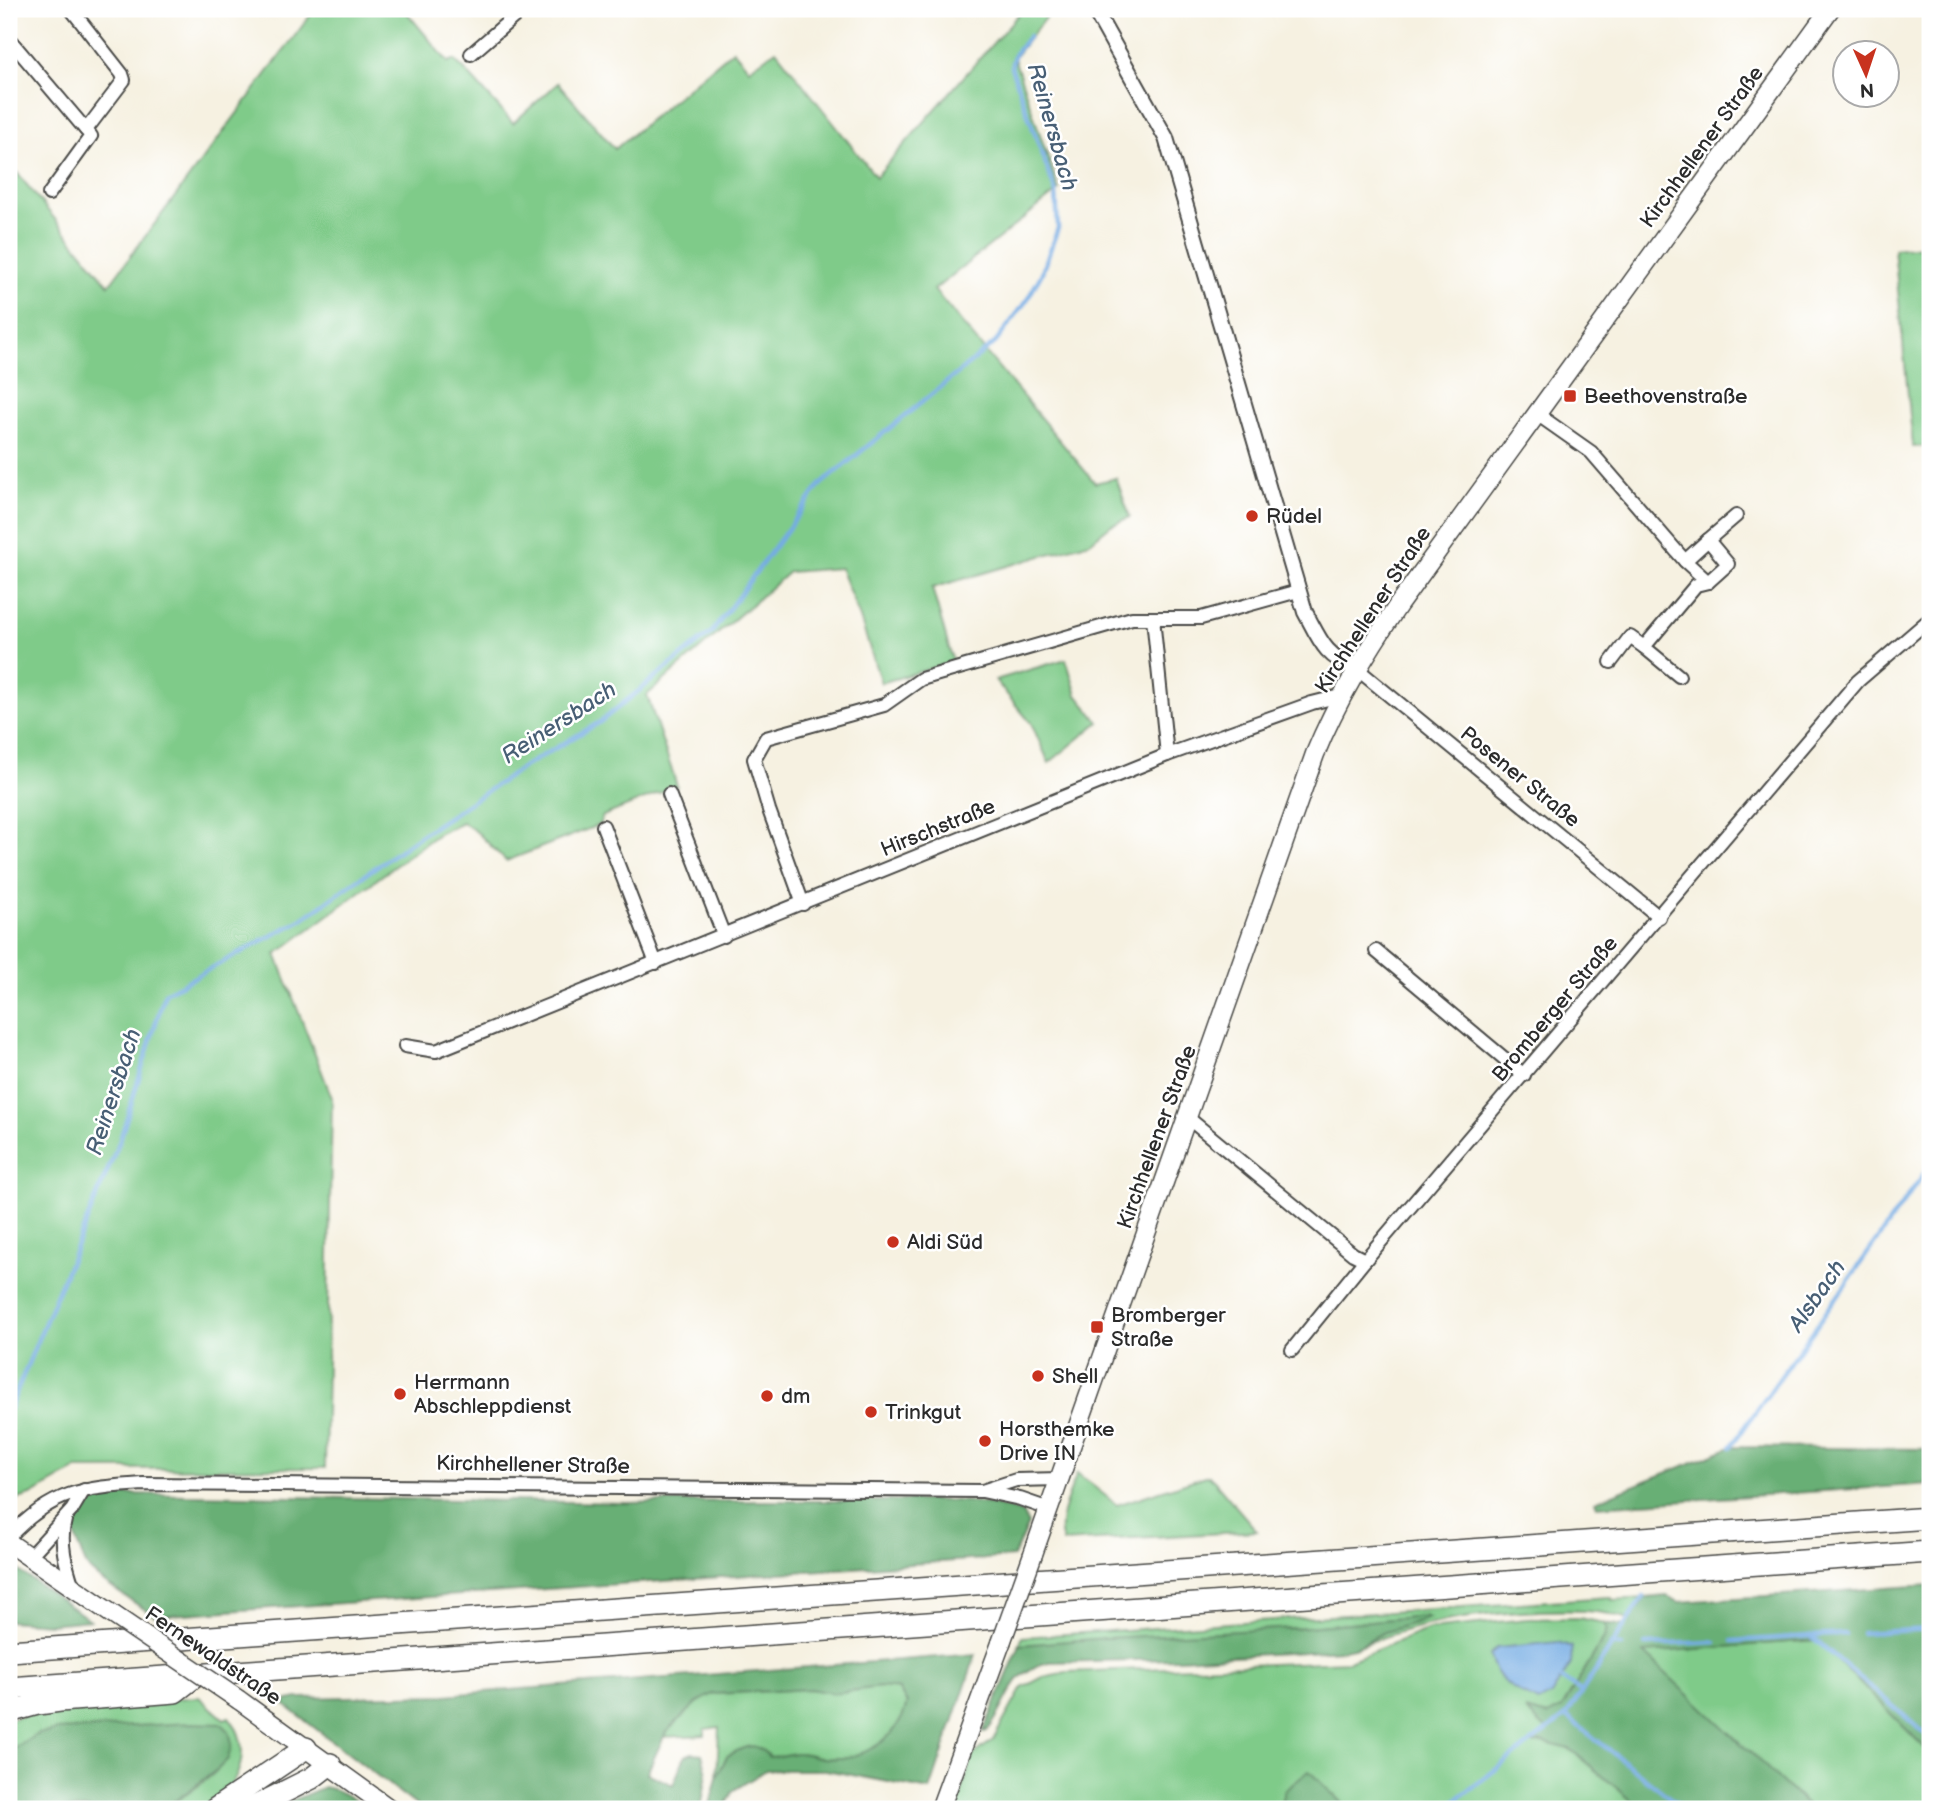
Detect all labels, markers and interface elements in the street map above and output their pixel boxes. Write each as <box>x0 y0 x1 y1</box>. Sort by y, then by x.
north arrow <box>1830 38 1900 108</box>
water label: Reinersbach <box>1020 60 1084 194</box>
street label: Kirchhellener Straße <box>1635 61 1769 233</box>
text: N <box>1859 78 1875 101</box>
place label: Beethovenstraße <box>1584 384 1747 409</box>
marker: Beethovenstraße <box>1562 388 1578 404</box>
place label: Rüdel <box>1266 504 1322 529</box>
marker: Rüdel <box>1244 508 1260 524</box>
street label: Kirchhellener Straße <box>1310 522 1436 698</box>
water label: Reinersbach <box>496 675 622 770</box>
street label: Posener Straße <box>1455 721 1585 833</box>
street label: Hirschstraße <box>877 794 999 862</box>
street label: Bromberger Straße <box>1487 931 1623 1087</box>
water label: Reinersbach <box>80 1025 148 1159</box>
street label: Kirchhellener Straße <box>1112 1042 1202 1232</box>
place label: Aldi Süd <box>907 1230 983 1255</box>
marker: Aldi Süd <box>885 1234 901 1250</box>
water label: Alsbach <box>1782 1254 1852 1338</box>
place label: Bromberger Straße <box>1111 1303 1226 1352</box>
marker: Bromberger Straße <box>1089 1319 1105 1335</box>
place label: Shell <box>1052 1364 1098 1389</box>
marker: Shell <box>1030 1368 1046 1384</box>
place label: Herrmann Abschleppdienst <box>414 1370 572 1419</box>
place label: dm <box>781 1384 810 1409</box>
marker: Herrmann Abschleppdienst <box>392 1386 408 1402</box>
marker: dm <box>759 1388 775 1404</box>
place label: Trinkgut <box>885 1400 962 1425</box>
marker: Trinkgut <box>863 1404 879 1420</box>
place label: Horsthemke Drive IN <box>999 1417 1115 1466</box>
marker: Horsthemke Drive IN <box>977 1433 993 1449</box>
street label: Kirchhellener Straße <box>436 1451 630 1479</box>
street label: Fernewaldstraße <box>140 1601 286 1711</box>

